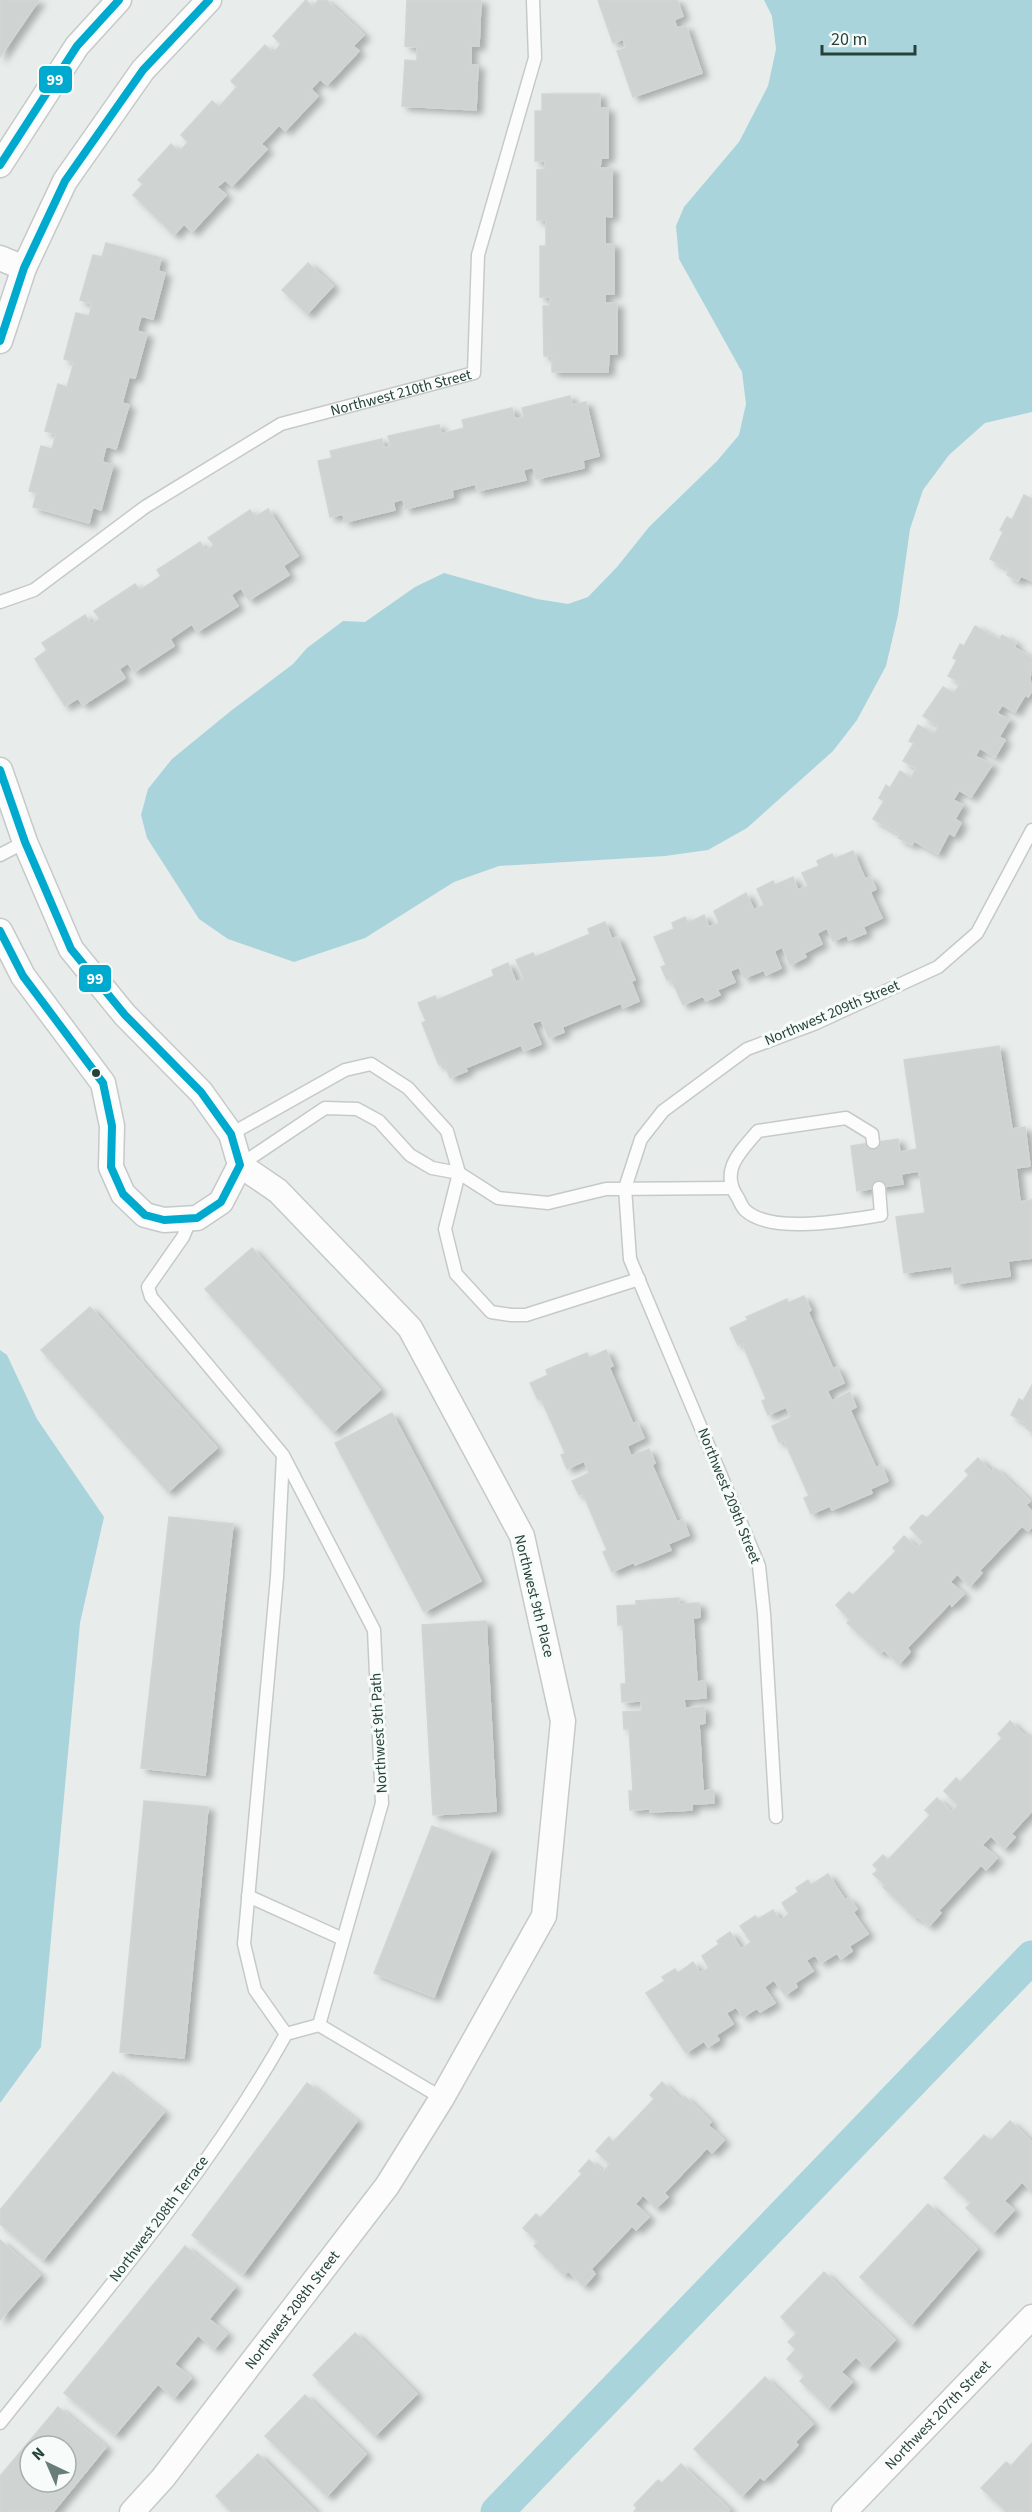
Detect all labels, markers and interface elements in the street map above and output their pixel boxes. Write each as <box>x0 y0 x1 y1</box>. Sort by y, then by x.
scale bar <box>822 18 915 56</box>
text: 20 m <box>831 27 867 52</box>
line badge: 99 <box>38 65 73 94</box>
text: 99 <box>47 69 63 91</box>
street label: Northwest 210th Street <box>328 364 474 421</box>
line badge: 99 <box>78 964 112 993</box>
text: 99 <box>87 968 103 990</box>
street label: Northwest 209th Street <box>761 975 903 1051</box>
unlabelled marker <box>90 1067 102 1079</box>
street label: Northwest 209th Street <box>692 1425 766 1567</box>
street label: Northwest 9th Place <box>509 1532 559 1660</box>
street label: Northwest 9th Path <box>365 1672 393 1794</box>
street label: Northwest 208th Terrace <box>105 2152 213 2286</box>
street label: Northwest 208th Street <box>240 2246 344 2374</box>
street label: Northwest 207th Street <box>880 2355 996 2474</box>
north arrow <box>18 2434 78 2494</box>
text: N <box>27 2442 50 2466</box>

